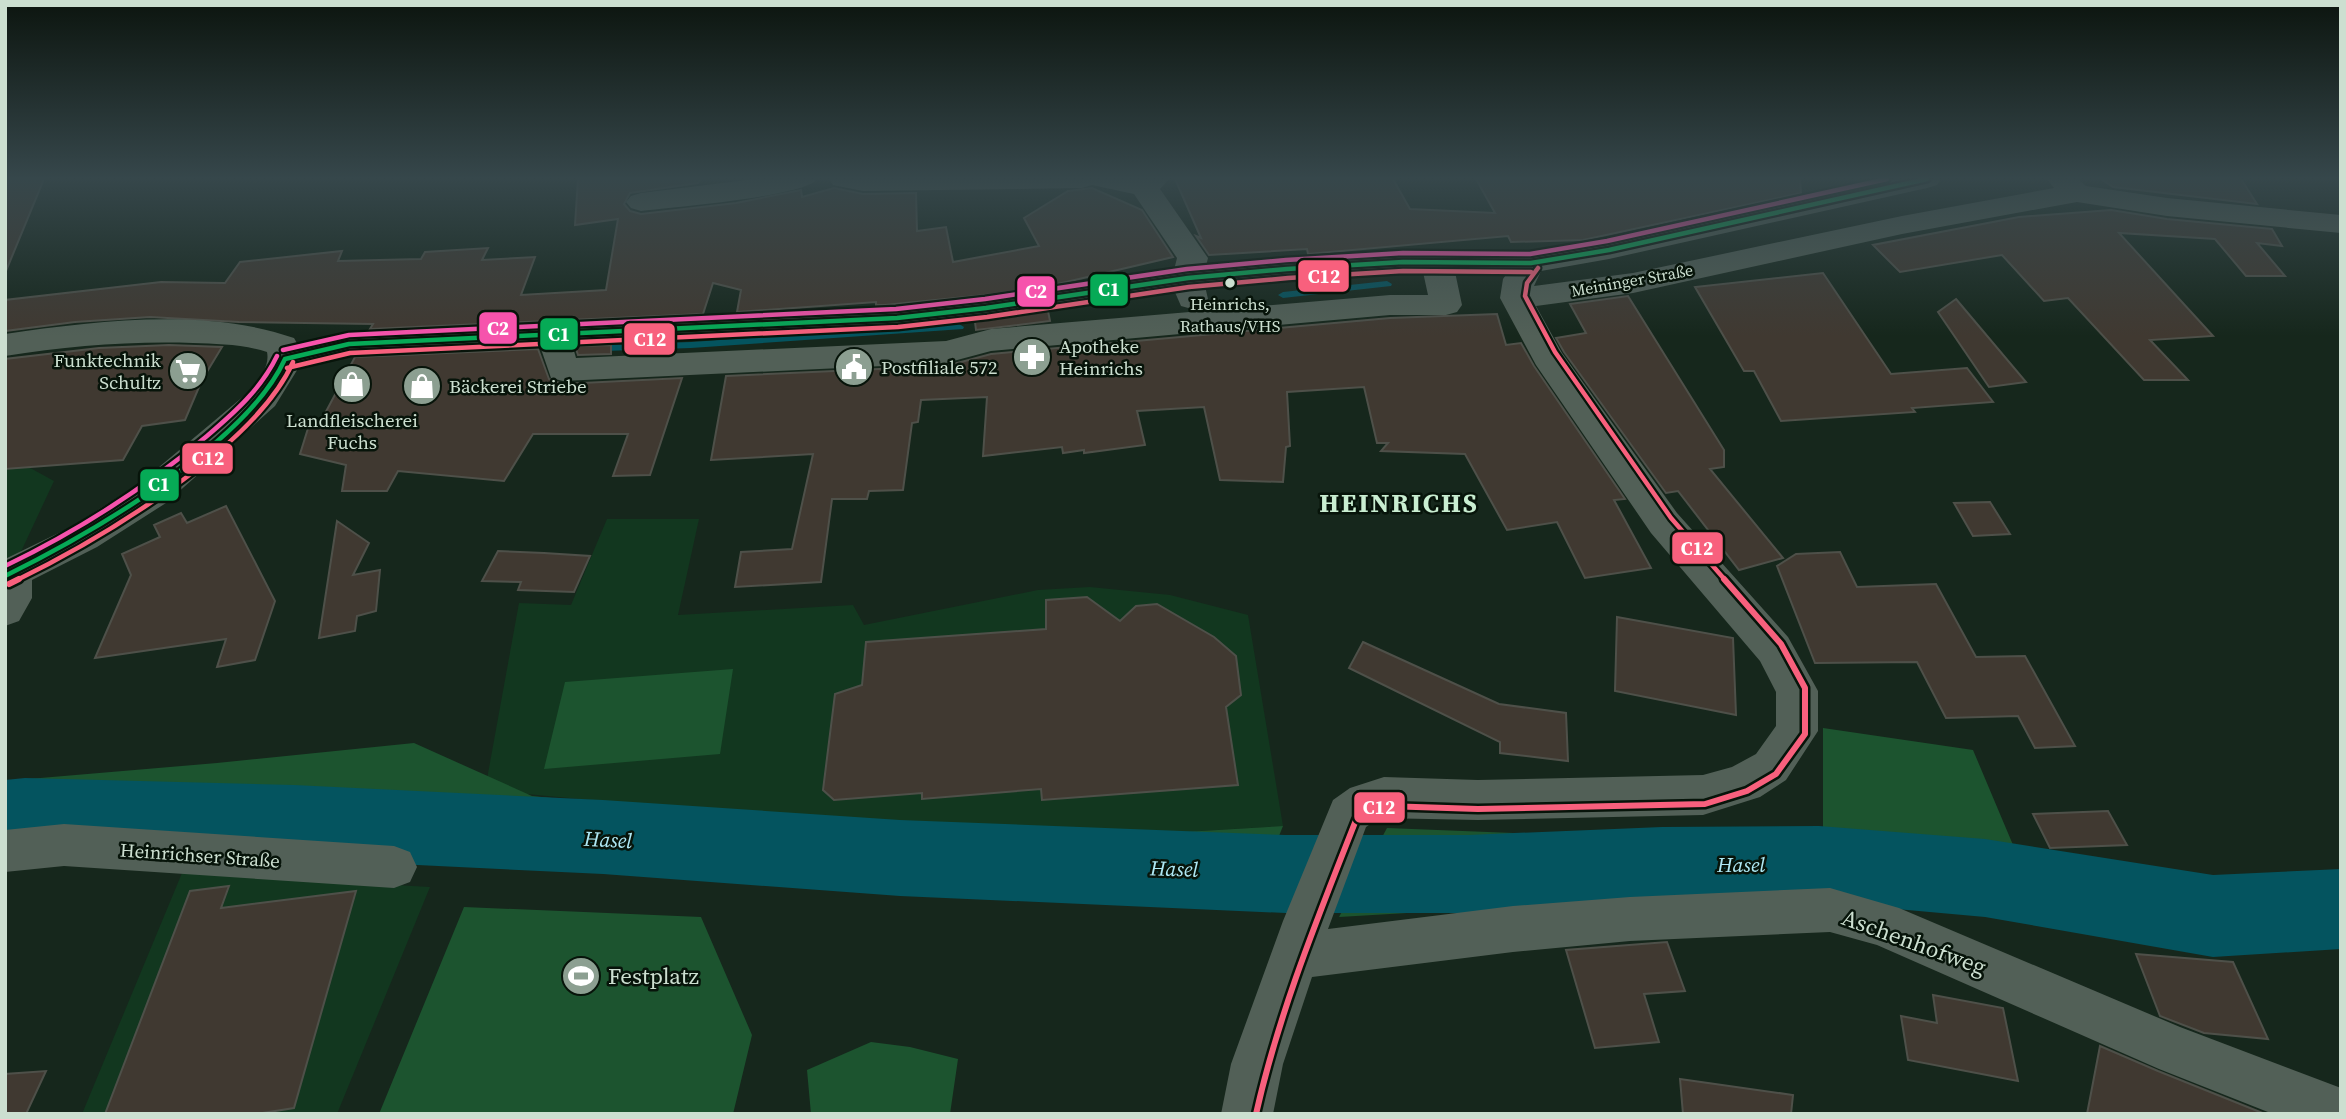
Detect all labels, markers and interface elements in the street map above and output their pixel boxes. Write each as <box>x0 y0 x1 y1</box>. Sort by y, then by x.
street label: Meininger Straße <box>1569 258 1695 302</box>
line badge: C12 <box>1297 259 1350 293</box>
text: C12 <box>1308 263 1340 289</box>
line badge: C1 <box>1089 273 1129 307</box>
line badge: C2 <box>1016 275 1056 308</box>
text: C1 <box>1098 276 1120 302</box>
marker: Heinrichs, Rathaus/VHS <box>1223 276 1237 290</box>
text: C2 <box>1025 278 1047 304</box>
place label: Heinrichs, Rathaus/VHS <box>1180 292 1281 338</box>
line badge: C2 <box>478 311 518 345</box>
text: C2 <box>487 315 509 341</box>
line badge: C1 <box>539 317 579 351</box>
text: C1 <box>548 321 570 347</box>
line badge: C12 <box>623 322 676 356</box>
text: C12 <box>634 326 666 352</box>
place label: Apotheke Heinrichs <box>1059 333 1143 381</box>
pharmacy icon: Apotheke Heinrichs <box>1011 336 1053 378</box>
public building icon: Postfiliale 572 <box>833 346 875 388</box>
place label: Funktechnik Schultz <box>53 347 162 395</box>
supermarket icon: Funktechnik Schultz <box>167 350 209 392</box>
place label: Postfiliale 572 <box>881 354 997 380</box>
shop icon: Landfleischerei Fuchs <box>331 363 373 405</box>
shop icon: Bäckerei Striebe <box>401 365 443 407</box>
place label: Bäckerei Striebe <box>449 373 587 399</box>
place label: Landfleischerei Fuchs <box>286 407 418 455</box>
line badge: C12 <box>181 442 234 475</box>
text: C12 <box>192 445 224 471</box>
line badge: C1 <box>139 468 180 502</box>
text: C1 <box>148 471 170 497</box>
district label: HEINRICHS <box>1319 485 1479 521</box>
line badge: C12 <box>1671 531 1724 565</box>
text: C12 <box>1681 535 1713 561</box>
line badge: C12 <box>1353 791 1406 824</box>
text: C12 <box>1363 794 1395 820</box>
water label: Hasel <box>582 824 633 855</box>
street label: Heinrichser Straße <box>119 836 281 874</box>
water label: Hasel <box>1716 850 1765 879</box>
water label: Hasel <box>1148 853 1199 884</box>
street label: Aschenhofweg <box>1837 901 1991 983</box>
sports icon: Festplatz <box>560 955 602 997</box>
place label: Festplatz <box>608 960 699 992</box>

